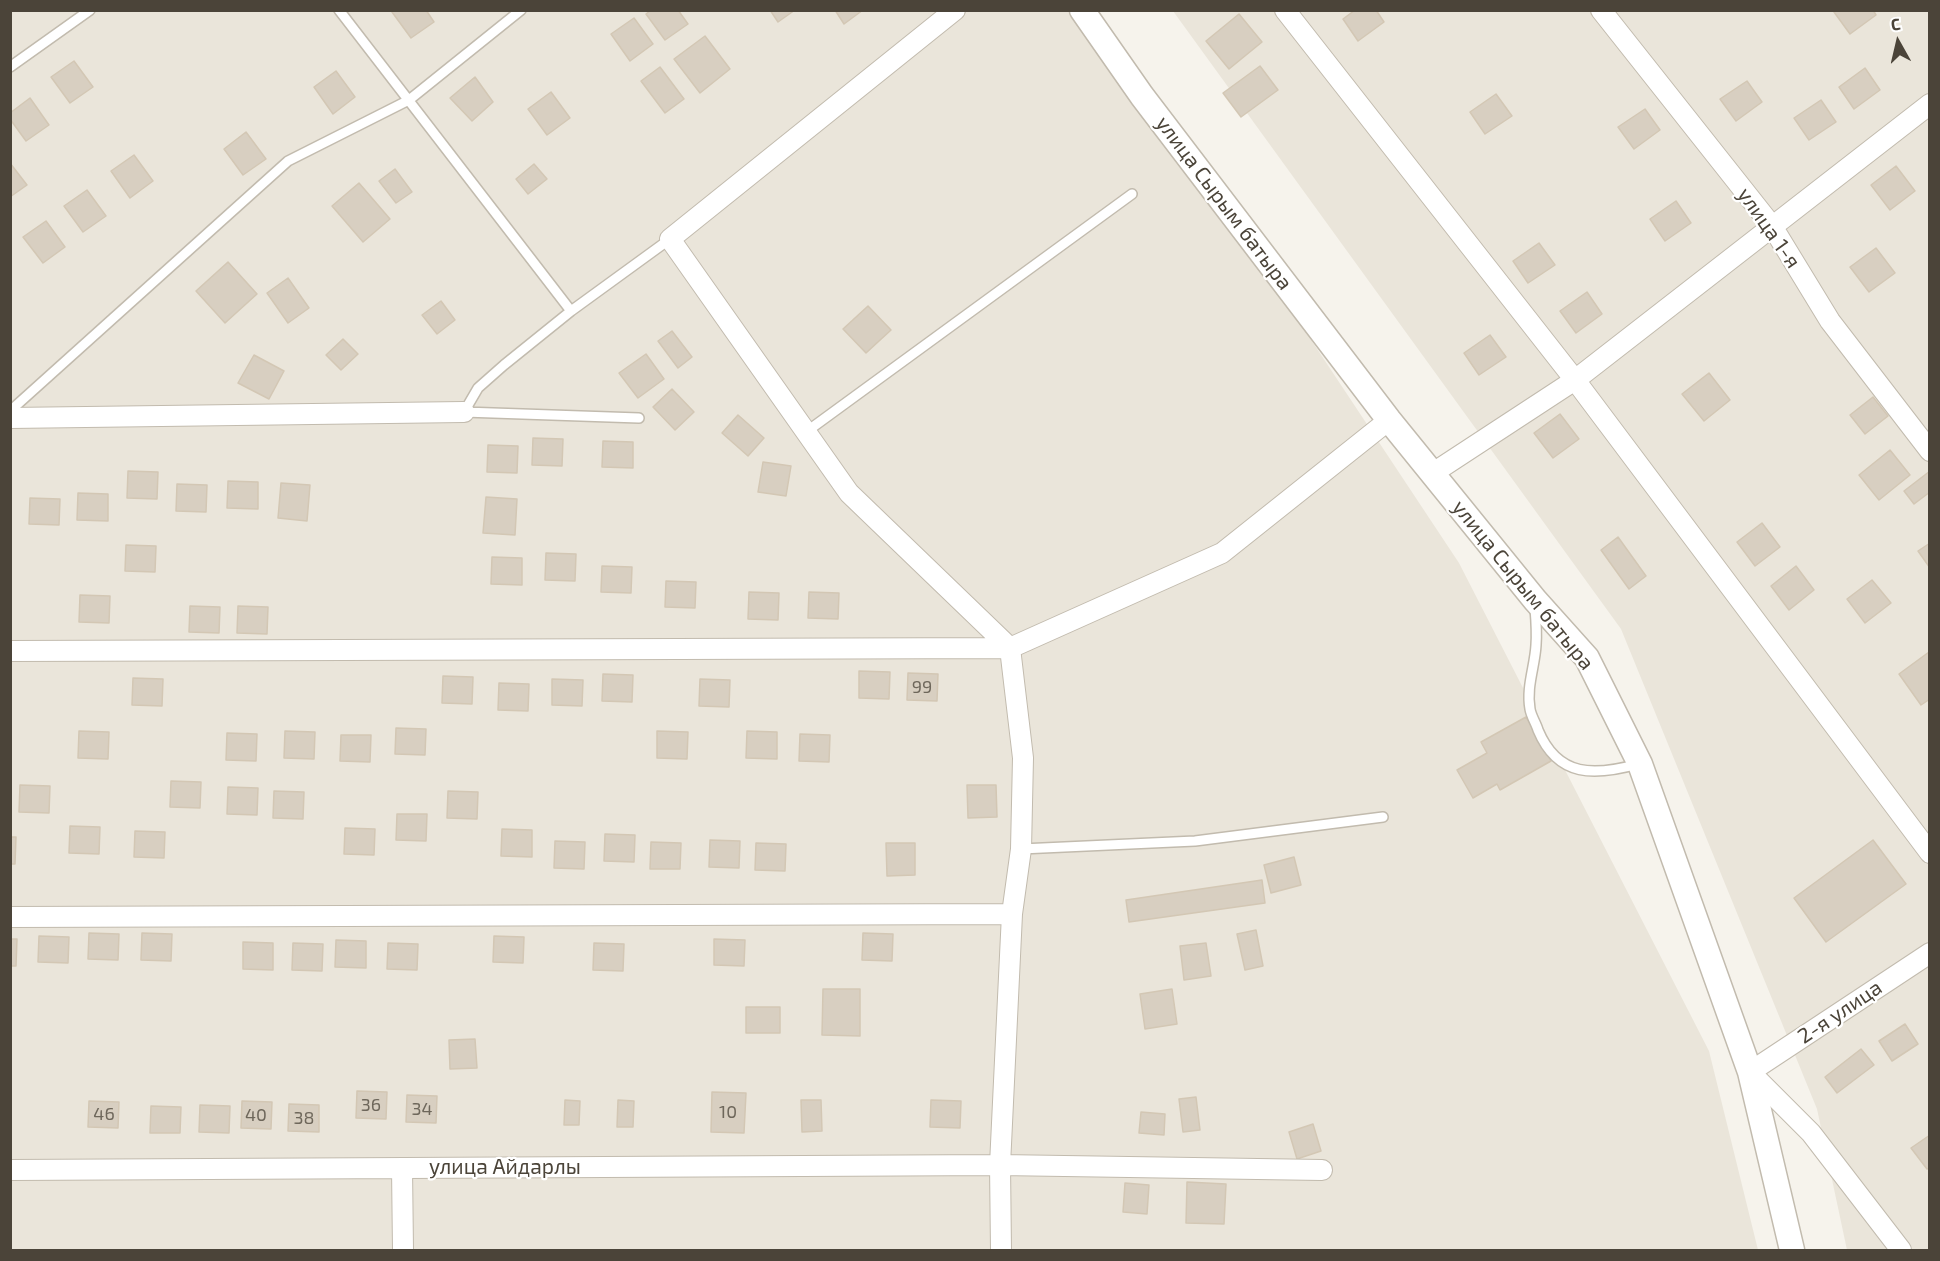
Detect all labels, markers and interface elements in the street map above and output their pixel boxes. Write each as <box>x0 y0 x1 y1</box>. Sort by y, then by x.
north arrow <box>1868 12 1928 72</box>
text: С <box>1889 14 1901 34</box>
street label: улица Сырым батыра <box>1150 111 1298 295</box>
street label: улица 1-я <box>1732 183 1806 273</box>
street label: улица Сырым батыра <box>1447 495 1599 675</box>
house number: 99 <box>912 676 932 698</box>
street label: 2-я улица <box>1793 975 1887 1049</box>
house number: 36 <box>361 1094 381 1116</box>
house number: 34 <box>411 1098 433 1120</box>
house number: 10 <box>719 1101 737 1123</box>
house number: 46 <box>93 1103 115 1125</box>
house number: 40 <box>245 1104 267 1126</box>
house number: 38 <box>294 1107 314 1129</box>
street label: улица Айдарлы <box>429 1154 581 1180</box>

